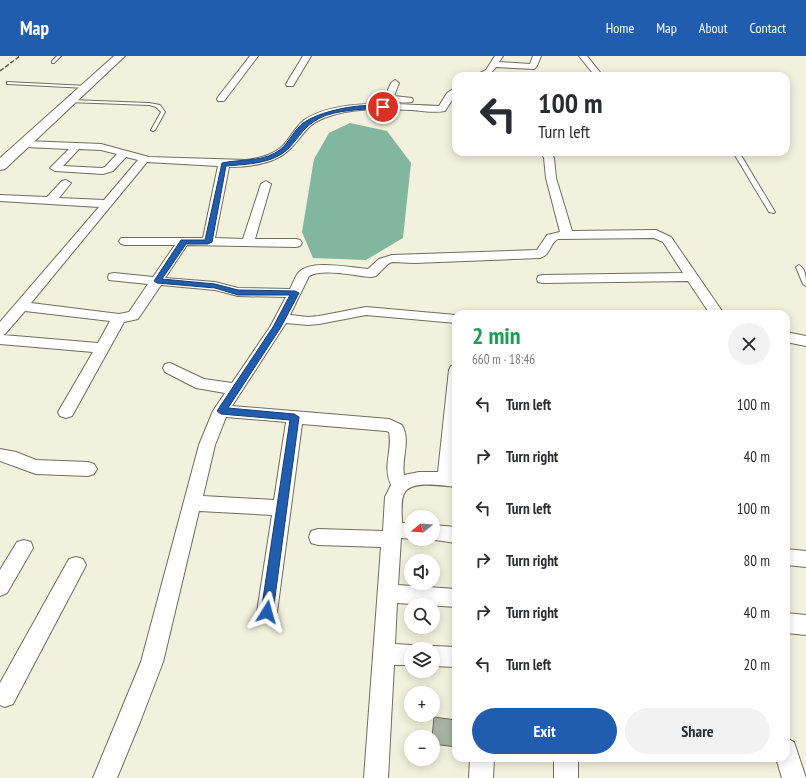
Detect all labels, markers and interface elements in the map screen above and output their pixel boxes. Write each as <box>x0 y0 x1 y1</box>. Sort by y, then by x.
text: Map <box>20 16 49 40</box>
text: Home <box>606 19 634 37</box>
text: Map <box>656 19 677 37</box>
text: About <box>699 19 728 37</box>
text: Contact <box>750 19 786 37</box>
text: 100 m <box>538 84 602 121</box>
icon: left <box>472 88 524 140</box>
pin <box>366 90 400 124</box>
icon: arrive <box>372 96 394 118</box>
text: Turn left <box>538 120 590 143</box>
text: 2 min <box>472 320 520 351</box>
button: close <box>728 323 770 365</box>
text: 660 m · 18:46 <box>472 351 535 368</box>
icon: left <box>472 393 494 415</box>
text: Turn left <box>506 395 551 414</box>
text: 100 m <box>737 395 770 414</box>
icon: right <box>472 445 494 467</box>
text: Turn right <box>506 447 558 466</box>
text: 40 m <box>744 447 770 466</box>
icon: left <box>472 497 494 519</box>
text: Turn left <box>506 499 551 518</box>
text: 100 m <box>737 499 770 518</box>
north arrow <box>404 510 440 546</box>
map controls <box>404 510 440 766</box>
icon: right <box>472 549 494 571</box>
text: Turn right <box>506 551 558 570</box>
text: 80 m <box>744 551 770 570</box>
button: sound <box>404 554 440 590</box>
position arrow <box>246 591 288 633</box>
button: search <box>404 598 440 634</box>
icon: right <box>472 601 494 623</box>
text: Turn right <box>506 603 558 622</box>
text: 40 m <box>744 603 770 622</box>
button: layers <box>404 642 440 678</box>
icon: left <box>472 653 494 675</box>
text: Turn left <box>506 655 551 674</box>
text: 20 m <box>744 655 770 674</box>
button: + <box>404 686 440 722</box>
button: Exit <box>472 708 617 754</box>
button: Share <box>625 708 770 754</box>
button: − <box>404 730 440 766</box>

